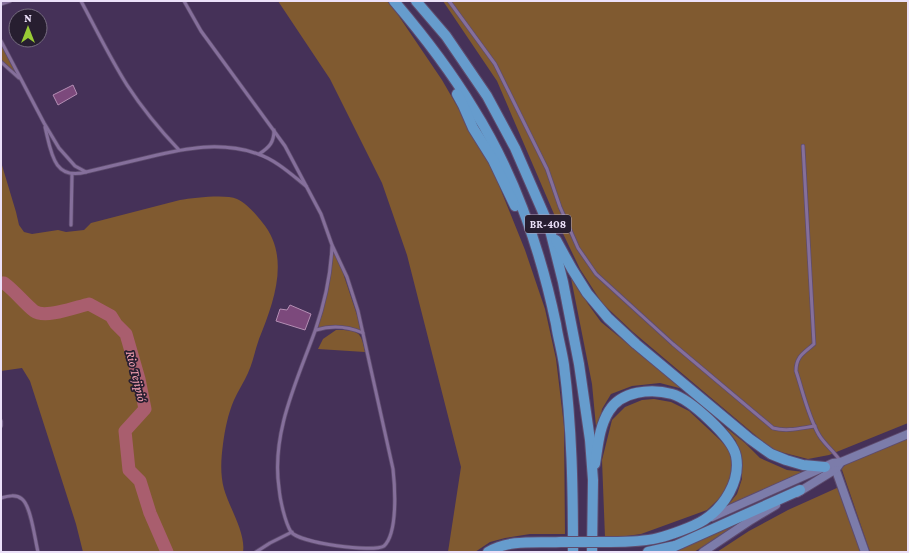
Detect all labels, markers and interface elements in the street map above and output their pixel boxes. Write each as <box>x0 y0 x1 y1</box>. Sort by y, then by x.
north arrow <box>8 8 48 48</box>
text: N <box>24 12 32 24</box>
road number: BR-408 <box>525 215 571 233</box>
water label: Rio Tejipió <box>122 349 150 404</box>

